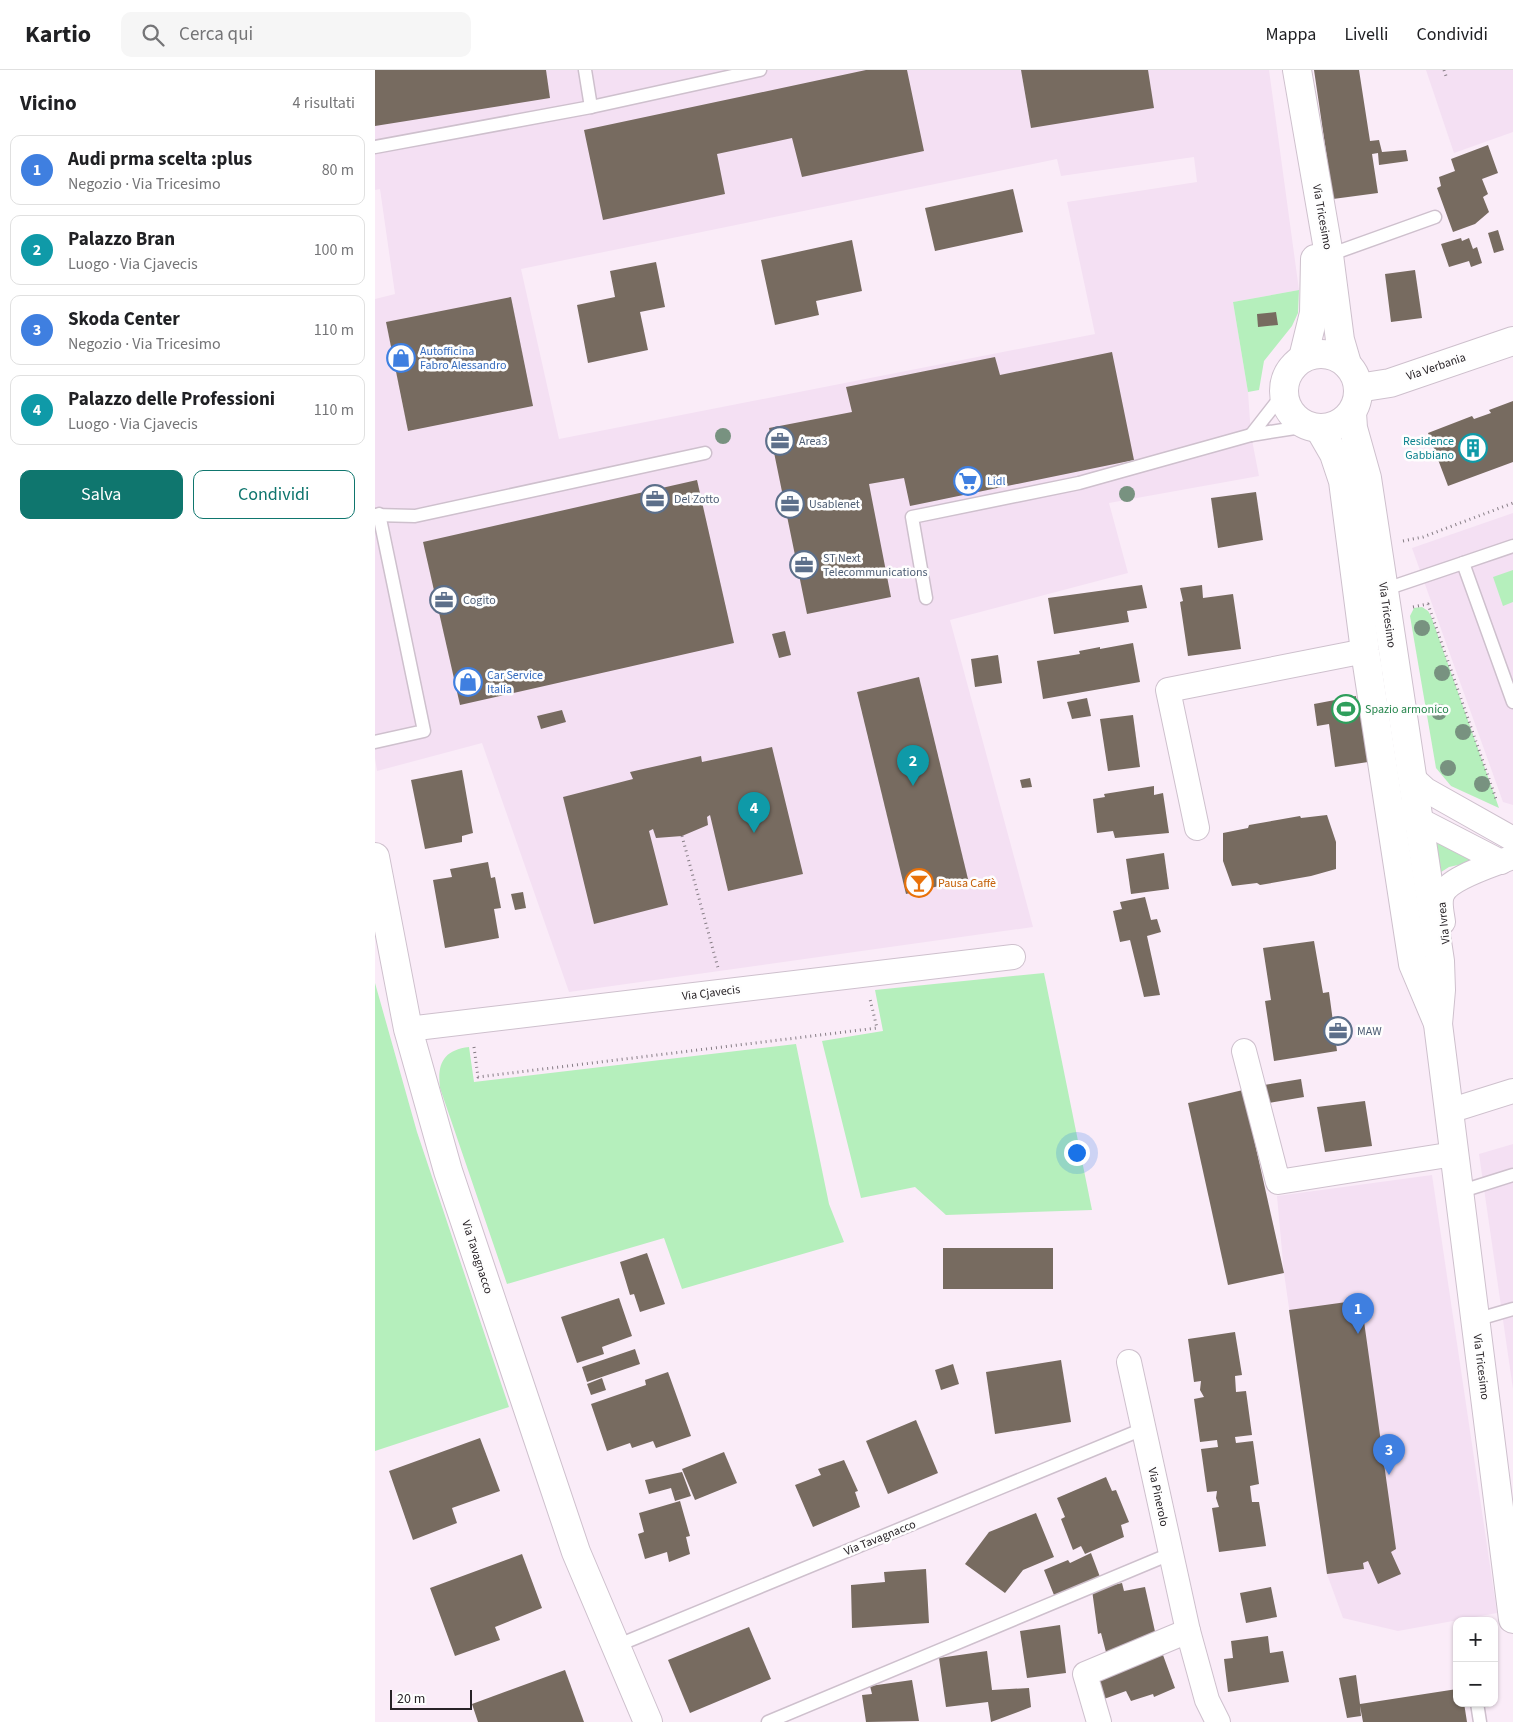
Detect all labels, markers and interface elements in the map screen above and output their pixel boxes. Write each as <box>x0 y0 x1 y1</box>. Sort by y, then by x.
search box <box>121 12 471 57</box>
text: Kartio <box>25 17 91 52</box>
icon: search <box>139 21 167 49</box>
text: Cerca qui <box>179 21 253 48</box>
text: Mappa <box>1265 22 1316 47</box>
text: Livelli <box>1344 22 1388 47</box>
text: Condividi <box>1416 22 1488 47</box>
text: Vicino <box>20 88 77 118</box>
text: 4 risultati <box>293 92 355 114</box>
text: Audi prma scelta :plus <box>68 146 252 173</box>
text: 1 <box>33 159 41 181</box>
text: 80 m <box>322 159 354 181</box>
text: Negozio · Via Tricesimo <box>68 173 221 195</box>
street label: Via Tricesimo <box>1308 183 1336 251</box>
text: Palazzo Bran <box>68 226 175 253</box>
text: 2 <box>33 239 41 261</box>
text: 100 m <box>314 239 354 261</box>
text: Luogo · Via Cjavecis <box>68 253 198 275</box>
text: Skoda Center <box>68 306 180 333</box>
text: 3 <box>33 319 41 341</box>
text: 110 m <box>314 319 354 341</box>
text: Negozio · Via Tricesimo <box>68 333 221 355</box>
shop icon: Autofficina Fabro Alessandro <box>386 343 416 373</box>
place label: Autofficina Fabro Alessandro <box>420 343 507 374</box>
street label: Via Verbania <box>1404 349 1468 385</box>
text: Palazzo delle Professioni <box>68 386 275 413</box>
text: 4 <box>33 399 41 421</box>
text: 110 m <box>314 399 354 421</box>
text: Luogo · Via Cjavecis <box>68 413 198 435</box>
office icon: Area3 <box>765 426 795 456</box>
place label: Area3 <box>799 433 827 450</box>
place label: Residence Gabbiano <box>1403 433 1454 464</box>
building icon: Residence Gabbiano <box>1458 433 1488 463</box>
supermarket icon: Lidl <box>953 466 983 496</box>
button: Salva <box>20 470 183 519</box>
button: Condividi <box>193 470 355 519</box>
place label: Lidl <box>987 473 1006 490</box>
office icon: Del Zotto <box>640 484 670 514</box>
office icon: Usablenet <box>775 489 805 519</box>
place label: Del Zotto <box>674 491 720 508</box>
place label: Usablenet <box>809 496 860 513</box>
office icon: ST Next Telecommunications <box>789 550 819 580</box>
place label: ST Next Telecommunications <box>823 550 928 581</box>
street label: Via Tricesimo <box>1374 581 1400 649</box>
office icon: Cogito <box>429 585 459 615</box>
place label: Cogito <box>463 592 496 609</box>
shop icon: Car Service Italia <box>453 667 483 697</box>
place label: Car Service Italia <box>487 667 543 698</box>
sports icon: Spazio armonico <box>1331 694 1361 724</box>
place label: Spazio armonico <box>1365 701 1449 718</box>
pin: 2 <box>897 745 929 786</box>
pin: 4 <box>738 792 770 833</box>
bar icon: Pausa Caffè <box>904 868 934 898</box>
place label: Pausa Caffè <box>938 875 996 892</box>
street label: Via Ivrea <box>1433 901 1455 945</box>
street label: Via Cjavecis <box>681 981 741 1005</box>
office icon: MAW <box>1323 1016 1353 1046</box>
place label: MAW <box>1357 1023 1382 1040</box>
your location <box>1064 1140 1090 1166</box>
street label: Via Tavagnacco <box>457 1218 497 1296</box>
pin: 1 <box>1342 1293 1374 1334</box>
street label: Via Tricesimo <box>1469 1333 1493 1401</box>
pin: 3 <box>1373 1434 1405 1475</box>
street label: Via Pinerolo <box>1143 1466 1173 1528</box>
street label: Via Tavagnacco <box>841 1516 919 1560</box>
map controls <box>1453 1617 1498 1707</box>
button: + <box>1453 1617 1498 1662</box>
button: − <box>1453 1662 1498 1707</box>
scale bar <box>390 1687 473 1710</box>
text: 20 m <box>397 1689 425 1709</box>

